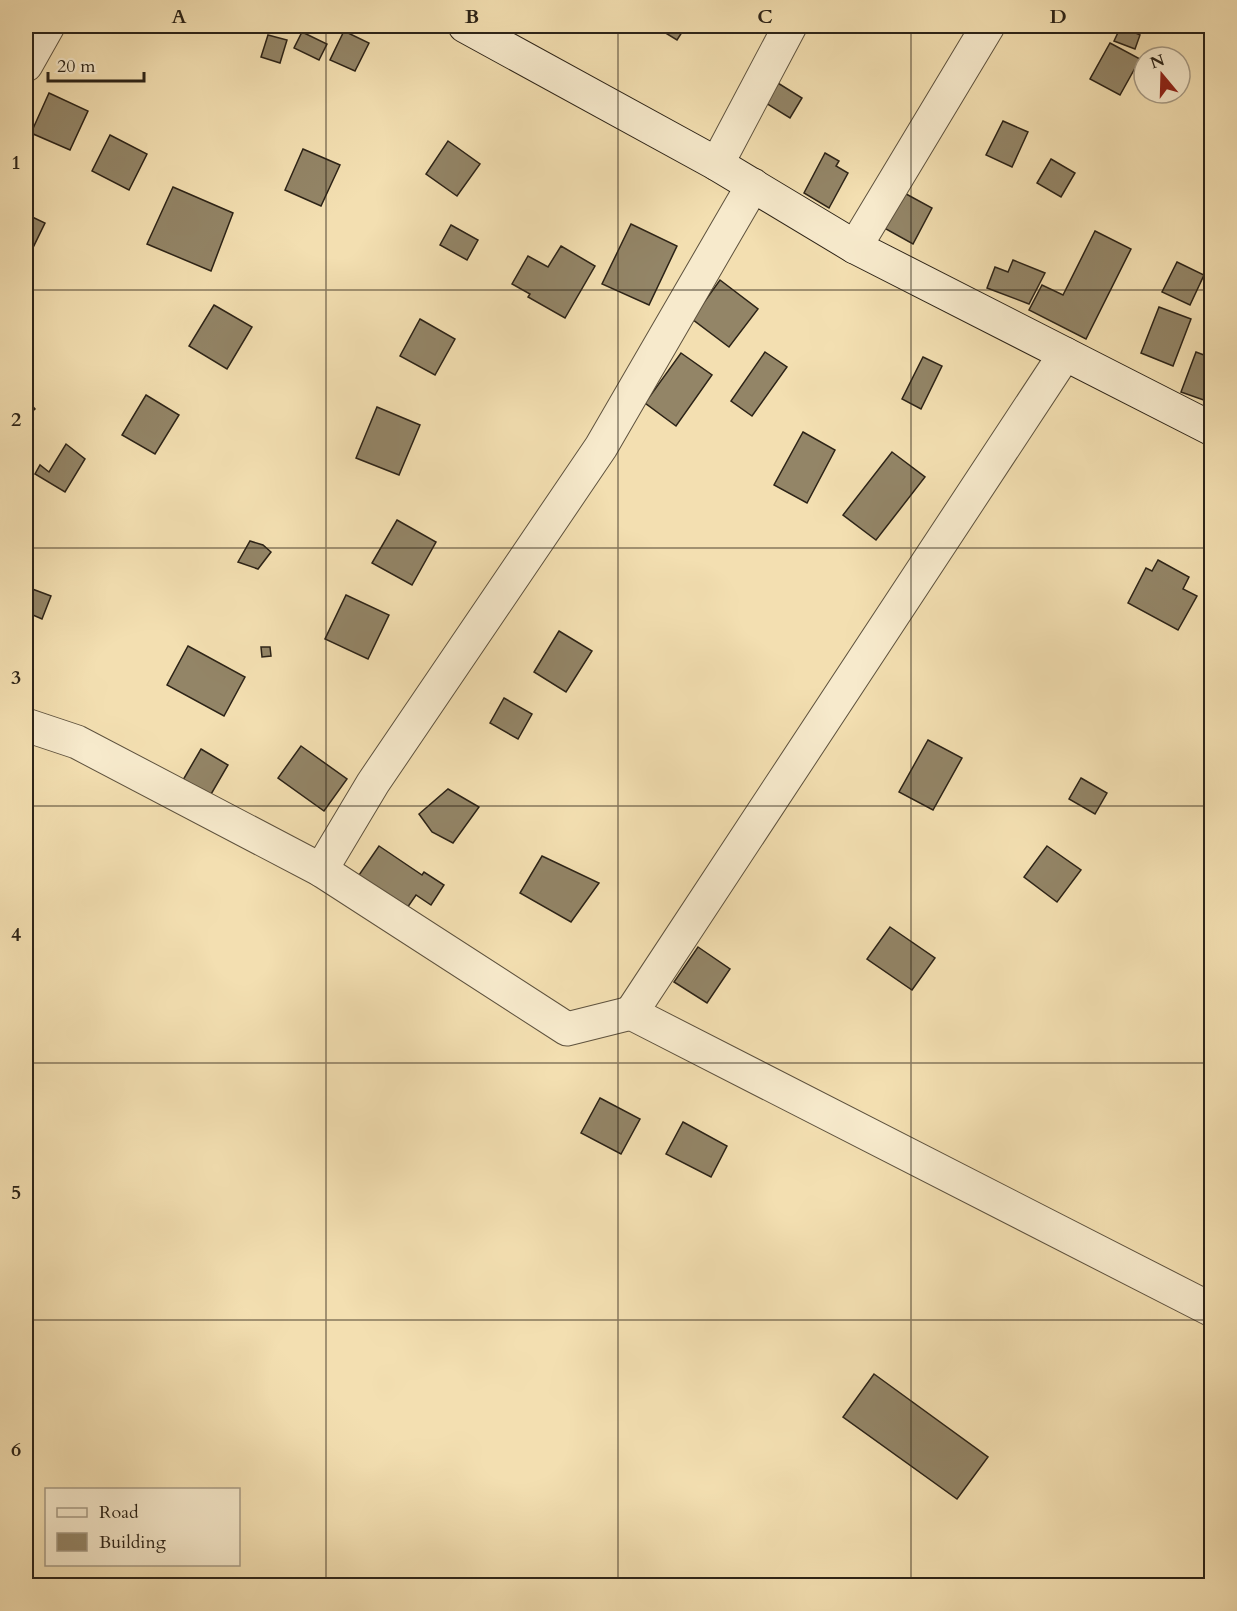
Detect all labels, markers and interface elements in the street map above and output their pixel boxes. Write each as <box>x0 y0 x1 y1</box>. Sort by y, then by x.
text: A <box>171 3 187 30</box>
text: B <box>465 3 479 30</box>
text: C <box>757 3 773 30</box>
text: D <box>1049 3 1067 30</box>
scale bar <box>48 45 144 83</box>
north arrow <box>1132 45 1192 105</box>
text: N <box>1147 49 1168 74</box>
text: 20 m <box>57 54 96 79</box>
text: 1 <box>11 149 21 176</box>
text: 2 <box>11 406 21 433</box>
text: 3 <box>11 664 21 691</box>
text: 4 <box>11 921 21 948</box>
text: 5 <box>11 1179 21 1206</box>
text: 6 <box>11 1436 21 1463</box>
legend <box>45 1488 240 1566</box>
text: Road <box>99 1500 139 1525</box>
text: Building <box>99 1530 167 1555</box>

